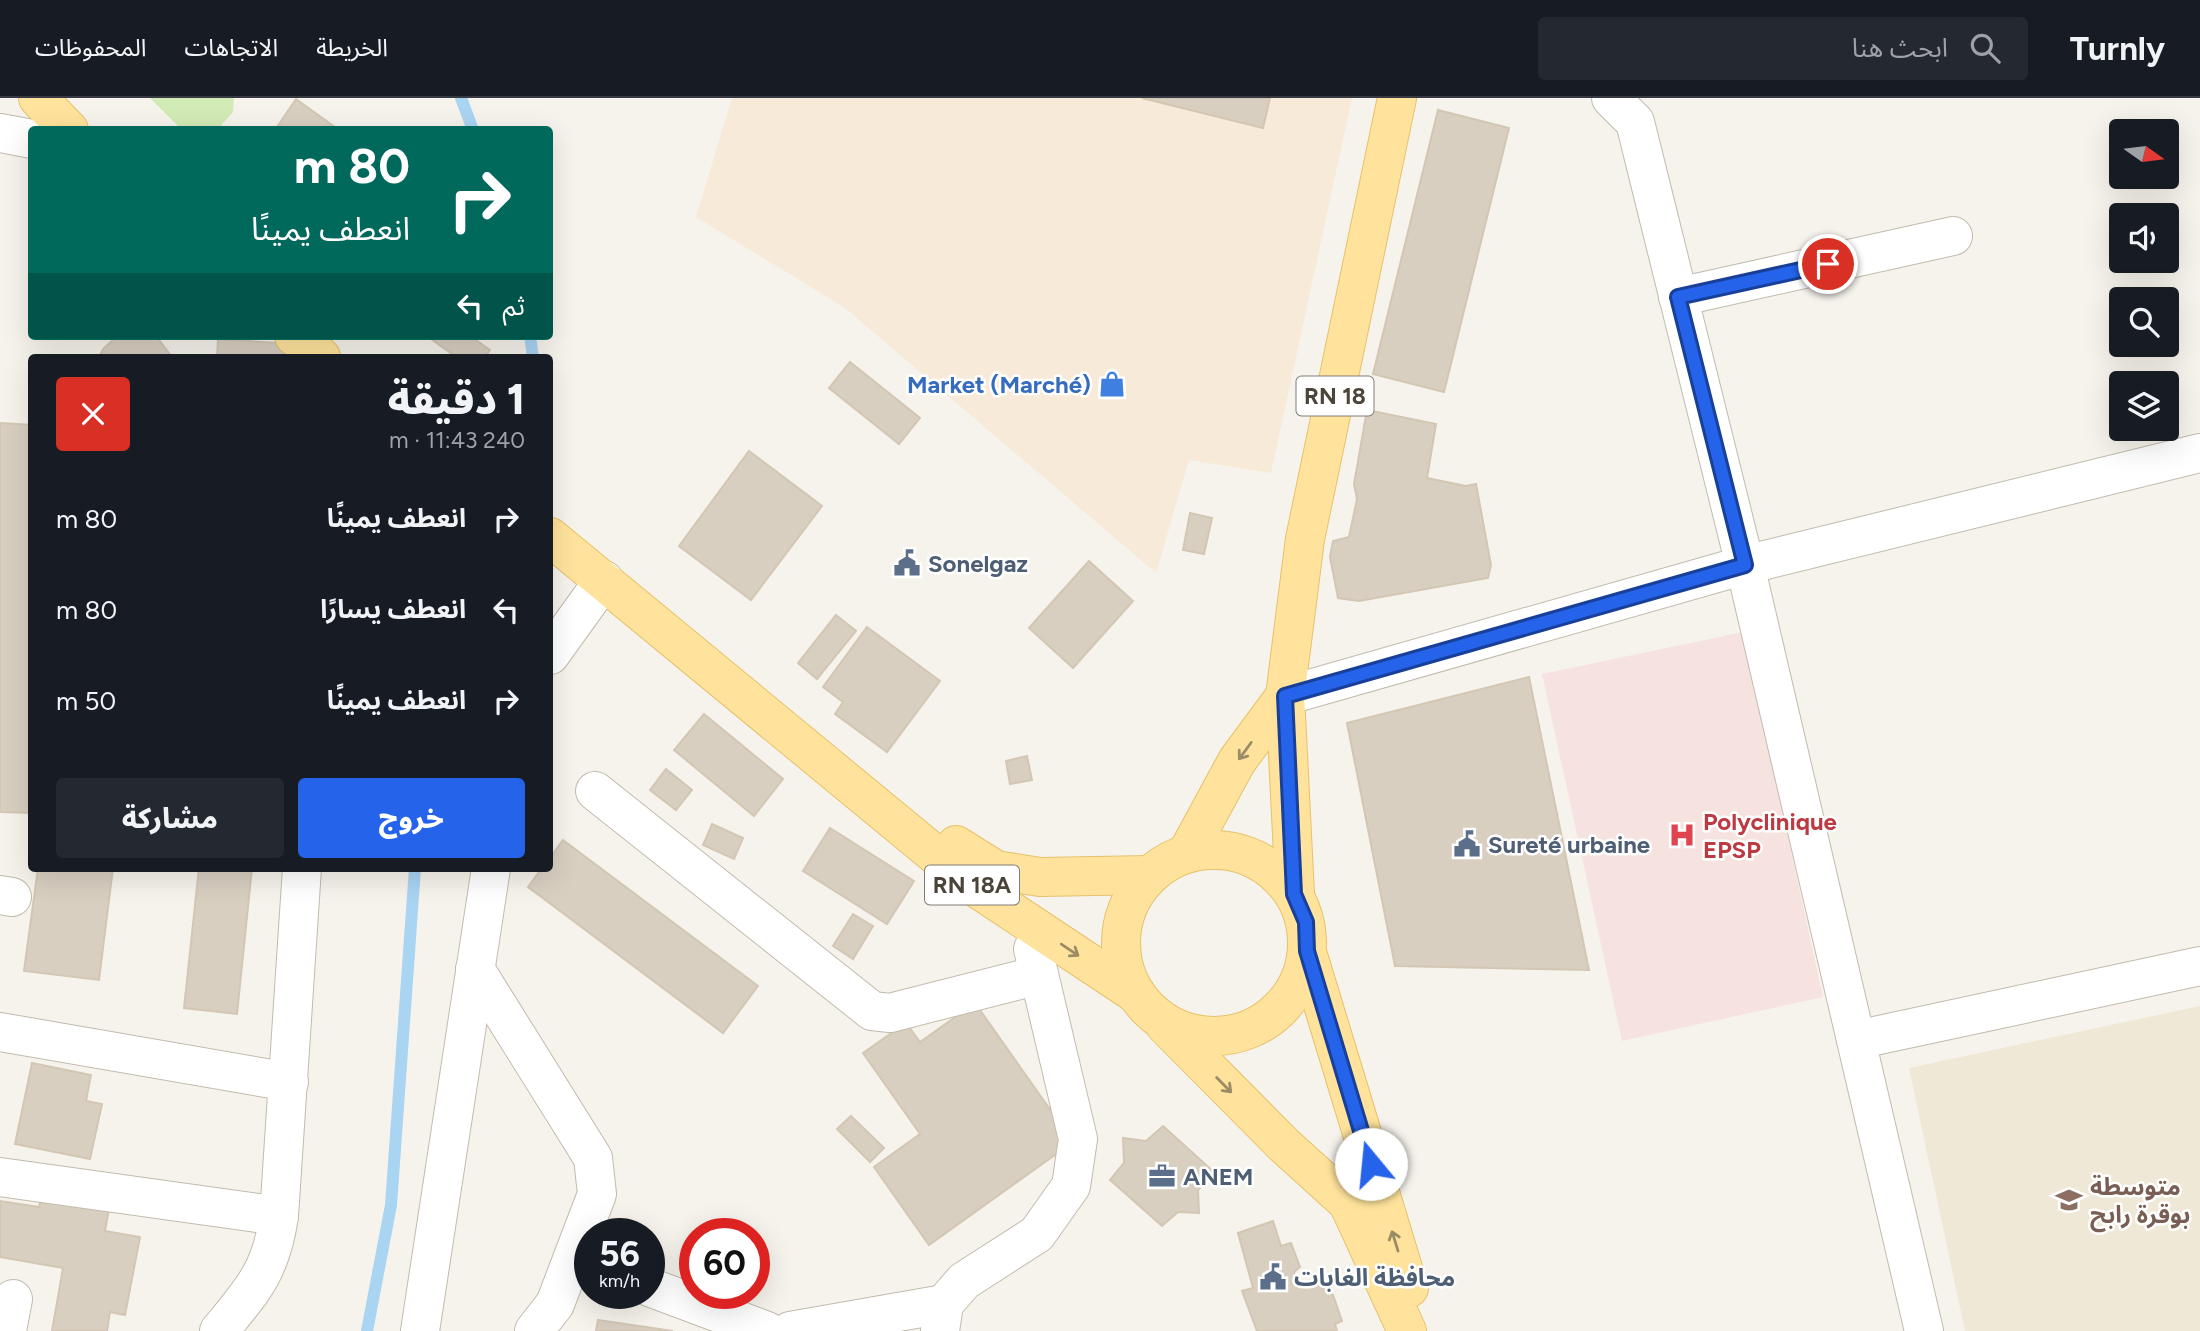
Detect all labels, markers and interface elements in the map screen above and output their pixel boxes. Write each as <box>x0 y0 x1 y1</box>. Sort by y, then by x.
search box <box>1538 17 2028 80</box>
icon: search <box>1966 29 2004 67</box>
text: Turnly <box>2070 29 2165 68</box>
text: ابحث هنا <box>1852 32 1948 64</box>
text: المحفوظات <box>35 33 146 62</box>
text: الاتجاهات <box>184 33 278 62</box>
text: الخريطة <box>316 33 388 62</box>
north arrow <box>2109 119 2179 189</box>
map controls <box>2109 119 2179 441</box>
text: 80 m <box>294 136 410 195</box>
icon: right <box>434 154 525 245</box>
button: sound <box>2109 203 2179 273</box>
text: انعطف يمينًا <box>251 210 410 248</box>
pin <box>1798 234 1858 294</box>
icon: arrive <box>1809 245 1847 283</box>
icon: left <box>451 287 489 325</box>
button: search <box>2109 287 2179 357</box>
text: ثم <box>503 290 525 322</box>
shop icon: Market (Marché) <box>1097 369 1127 399</box>
place label: Market (Marché) <box>907 370 1091 399</box>
button: layers <box>2109 371 2179 441</box>
text: 1 دقيقة <box>388 374 525 425</box>
road number: RN 18 <box>1296 376 1374 416</box>
button: close <box>56 377 130 451</box>
text: 240 m · 11:43 <box>389 426 525 454</box>
icon: right <box>487 500 525 538</box>
text: انعطف يمينًا <box>327 502 466 534</box>
text: 80 m <box>56 503 117 535</box>
public building icon: Sonelgaz <box>892 548 922 578</box>
place label: Sonelgaz <box>928 549 1028 578</box>
icon: left <box>487 591 525 629</box>
text: انعطف يسارًا <box>320 593 466 625</box>
text: 80 m <box>56 594 117 626</box>
icon: right <box>487 682 525 720</box>
text: انعطف يمينًا <box>327 684 466 716</box>
text: 50 m <box>56 685 116 717</box>
one-way arrow <box>1237 741 1252 760</box>
button: مشاركة <box>56 778 284 858</box>
button: خروج <box>298 778 525 858</box>
place label: Polyclinique EPSP <box>1703 807 1837 864</box>
hospital icon: Polyclinique EPSP <box>1667 820 1697 850</box>
public building icon: Sureté urbaine <box>1452 829 1482 859</box>
place label: Sureté urbaine <box>1488 830 1650 859</box>
road number: RN 18A <box>925 866 1019 904</box>
one-way arrow <box>1060 942 1079 957</box>
one-way arrow <box>1216 1076 1233 1093</box>
position arrow <box>1334 1127 1408 1201</box>
office icon: ANEM <box>1147 1161 1177 1191</box>
place label: ANEM <box>1183 1162 1253 1191</box>
place label: متوسطة بوقرة رابح <box>2090 1172 2190 1233</box>
school or university icon: متوسطة بوقرة رابح <box>2054 1185 2084 1215</box>
speed limit sign: 60 <box>679 1218 770 1309</box>
one-way arrow <box>1387 1231 1400 1253</box>
text: 56 <box>599 1233 640 1275</box>
public building icon: محافظة الغابات <box>1258 1262 1288 1292</box>
place label: محافظة الغابات <box>1294 1263 1455 1292</box>
text: km/h <box>599 1270 640 1292</box>

